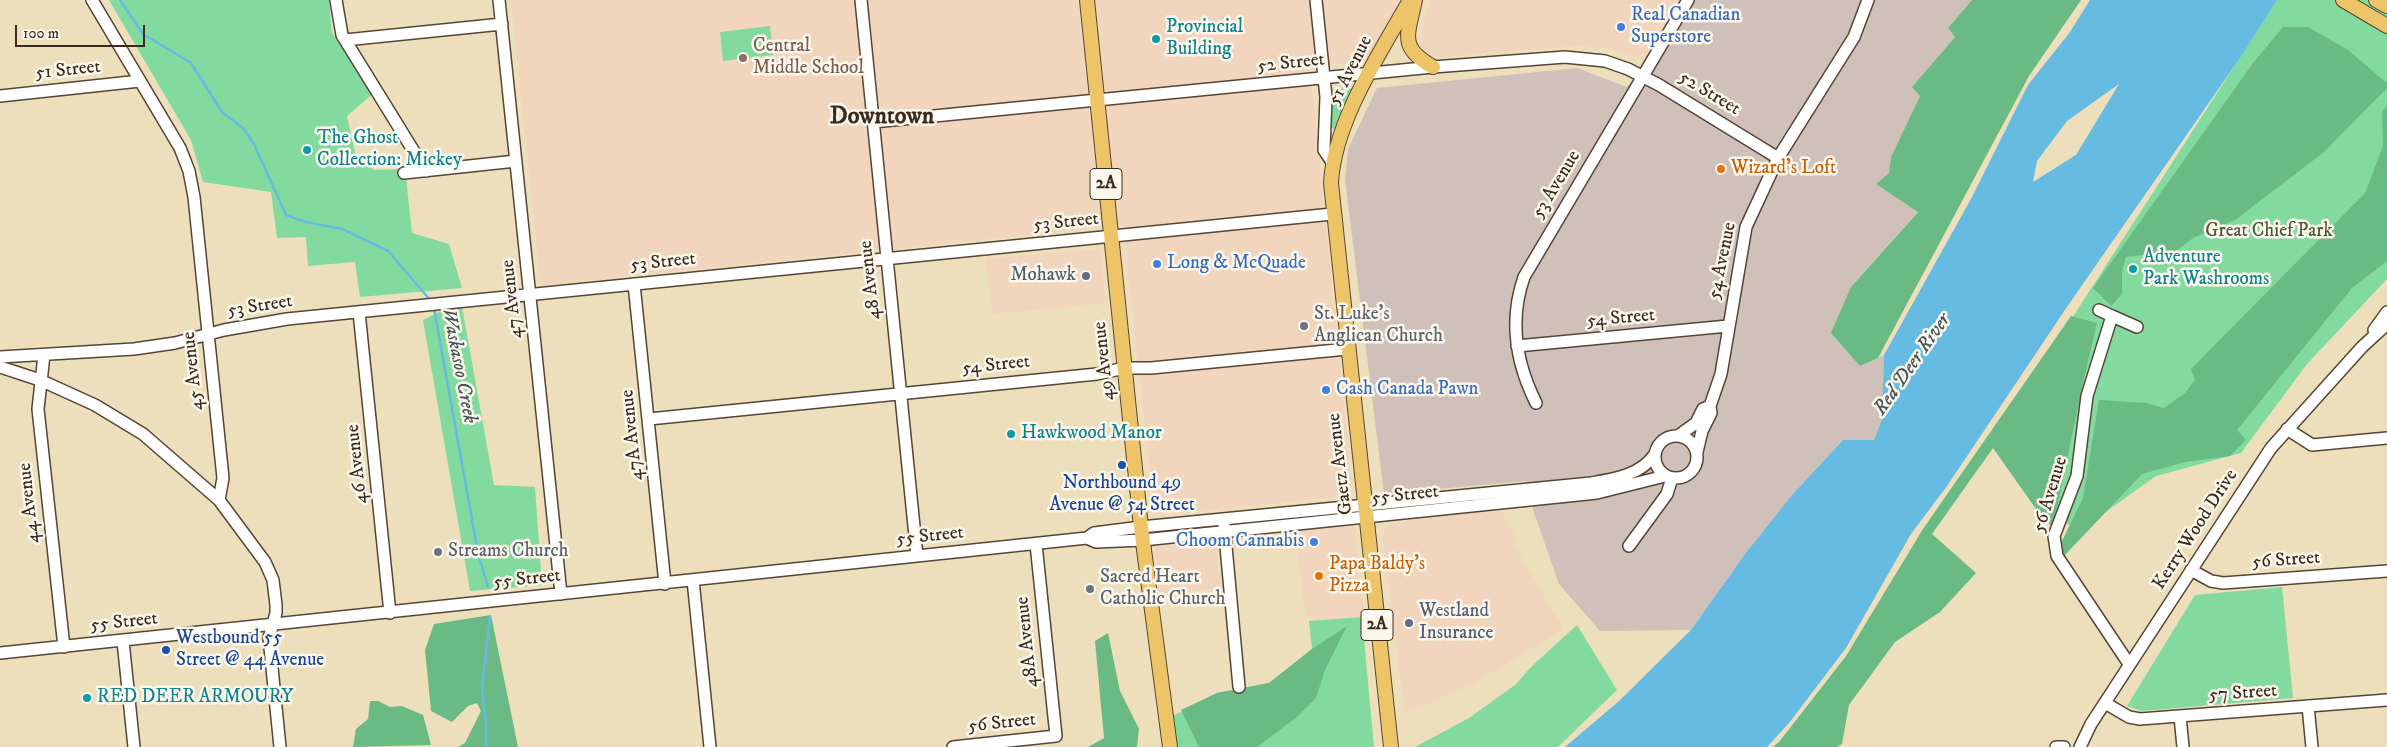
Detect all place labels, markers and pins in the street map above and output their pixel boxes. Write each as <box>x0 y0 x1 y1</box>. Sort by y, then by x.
place label: Real Canadian Superstore <box>1631 5 1740 49</box>
place label: Provincial Building <box>1166 17 1243 61</box>
marker: Real Canadian Superstore <box>1615 21 1627 33</box>
marker: Provincial Building <box>1150 33 1162 45</box>
place label: Central Middle School <box>753 36 864 80</box>
marker: Central Middle School <box>737 52 749 64</box>
place label: The Ghost Collection: Mickey <box>317 128 462 172</box>
marker: The Ghost Collection: Mickey <box>301 144 313 156</box>
place label: Wizard's Loft <box>1731 158 1836 180</box>
marker: Wizard's Loft <box>1715 163 1727 175</box>
place label: Adventure Park Washrooms <box>2143 247 2269 291</box>
place label: Long & McQuade <box>1167 253 1306 275</box>
marker: Long & McQuade <box>1151 258 1163 270</box>
marker: Adventure Park Washrooms <box>2127 263 2139 275</box>
place label: Mohawk <box>1011 265 1076 287</box>
marker: Mohawk <box>1080 270 1092 282</box>
place label: St. Luke's Anglican Church <box>1314 304 1443 348</box>
marker: St. Luke's Anglican Church <box>1298 320 1310 332</box>
place label: Cash Canada Pawn <box>1336 379 1479 401</box>
marker: Cash Canada Pawn <box>1320 384 1332 396</box>
place label: Hawkwood Manor <box>1021 423 1162 445</box>
marker: Hawkwood Manor <box>1005 428 1017 440</box>
marker: Northbound 49 Avenue @ 54 Street <box>1116 459 1128 471</box>
place label: Northbound 49 Avenue @ 54 Street <box>1049 473 1195 517</box>
place label: Choom Cannabis <box>1176 531 1304 553</box>
marker: Choom Cannabis <box>1308 536 1320 548</box>
place label: Streams Church <box>448 541 569 563</box>
marker: Streams Church <box>432 546 444 558</box>
place label: Papa Baldy's Pizza <box>1329 554 1425 598</box>
place label: Sacred Heart Catholic Church <box>1100 567 1226 611</box>
marker: Papa Baldy's Pizza <box>1313 570 1325 582</box>
marker: Sacred Heart Catholic Church <box>1084 583 1096 595</box>
place label: Westland Insurance <box>1419 601 1493 645</box>
marker: Westland Insurance <box>1403 617 1415 629</box>
place label: Westbound 55 Street @ 44 Avenue <box>176 628 324 672</box>
marker: Westbound 55 Street @ 44 Avenue <box>160 644 172 656</box>
place label: RED DEER ARMOURY <box>97 687 293 709</box>
marker: RED DEER ARMOURY <box>81 692 93 704</box>

